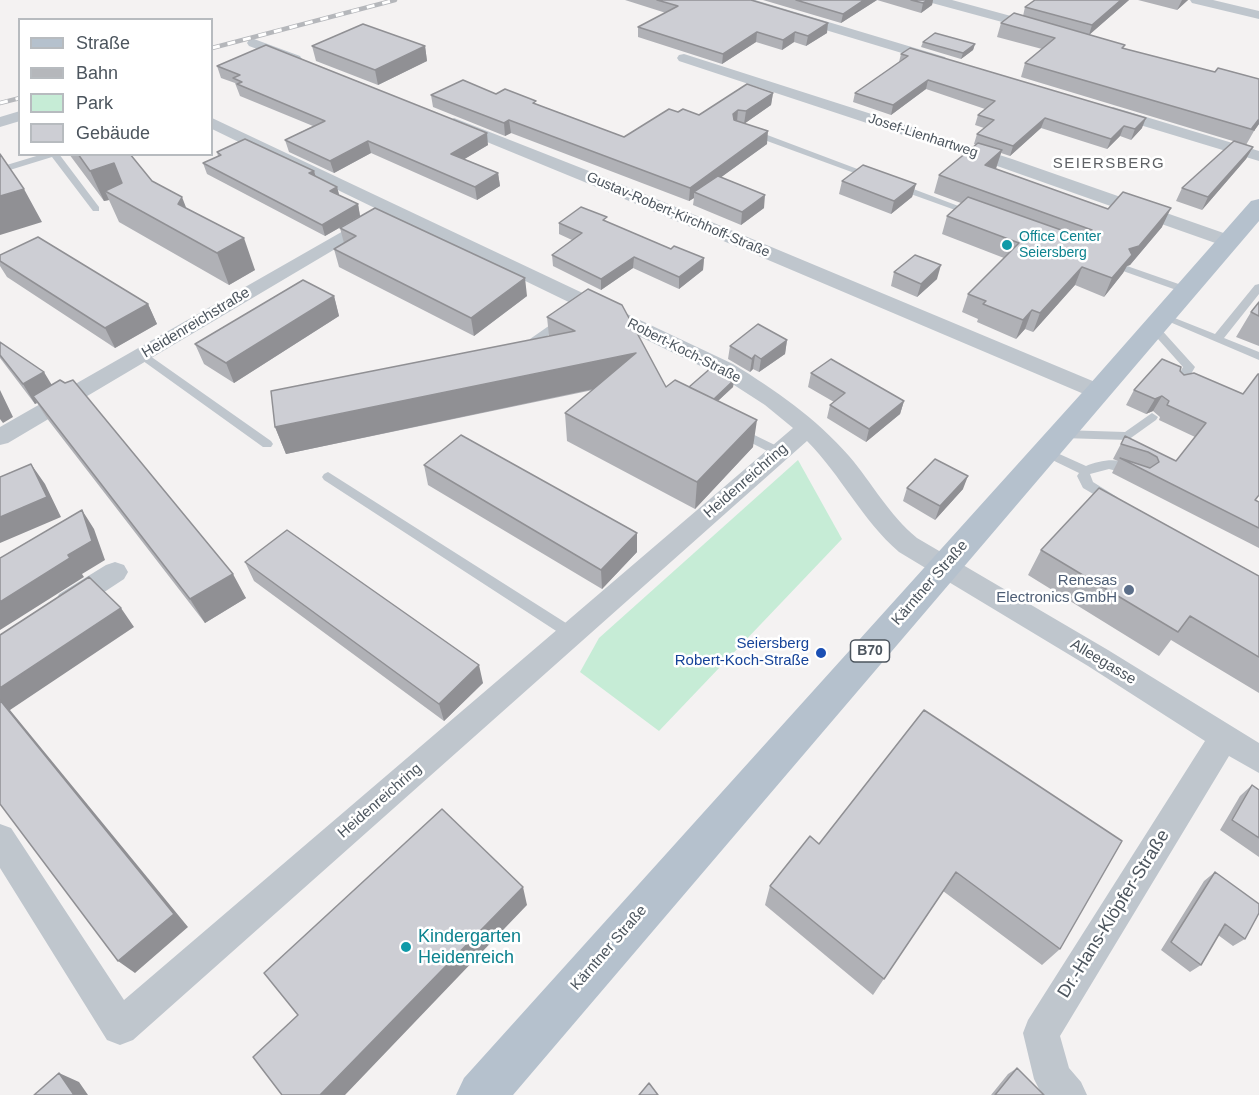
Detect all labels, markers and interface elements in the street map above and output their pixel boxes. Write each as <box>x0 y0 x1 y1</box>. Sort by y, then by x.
legend <box>18 18 213 156</box>
text: Straße <box>76 33 130 53</box>
text: Bahn <box>76 63 118 83</box>
text: Park <box>76 93 113 113</box>
street label: Josef-Lienhartweg <box>866 110 980 162</box>
text: Gebäude <box>76 123 150 143</box>
district label: SEIERSBERG <box>1053 155 1165 173</box>
street label: Gustav-Robert-Kirchhoff-Straße <box>584 169 772 261</box>
place label: Office Center Seiersberg <box>1019 229 1101 262</box>
marker: Office Center Seiersberg <box>1000 238 1014 252</box>
street label: Heidenreichstraße <box>139 284 253 362</box>
street label: Robert-Koch-Straße <box>624 315 744 387</box>
street label: Heidenreichring <box>700 440 792 522</box>
street label: Kärntner Straße <box>888 537 972 629</box>
place label: Renesas Electronics GmbH <box>996 572 1117 607</box>
marker: Renesas Electronics GmbH <box>1122 583 1136 597</box>
place label: Seiersberg Robert-Koch-Straße <box>675 635 809 670</box>
street label: Alleegasse <box>1067 635 1139 689</box>
road number: B70 <box>850 640 890 662</box>
marker: Seiersberg Robert-Koch-Straße <box>814 646 828 660</box>
street label: Heidenreichring <box>334 760 426 842</box>
street label: Dr.-Hans-Klöpfer-Straße <box>1053 826 1175 1002</box>
street label: Kärntner Straße <box>567 902 651 994</box>
place label: Kindergarten Heidenreich <box>418 926 521 968</box>
marker: Kindergarten Heidenreich <box>399 940 413 954</box>

